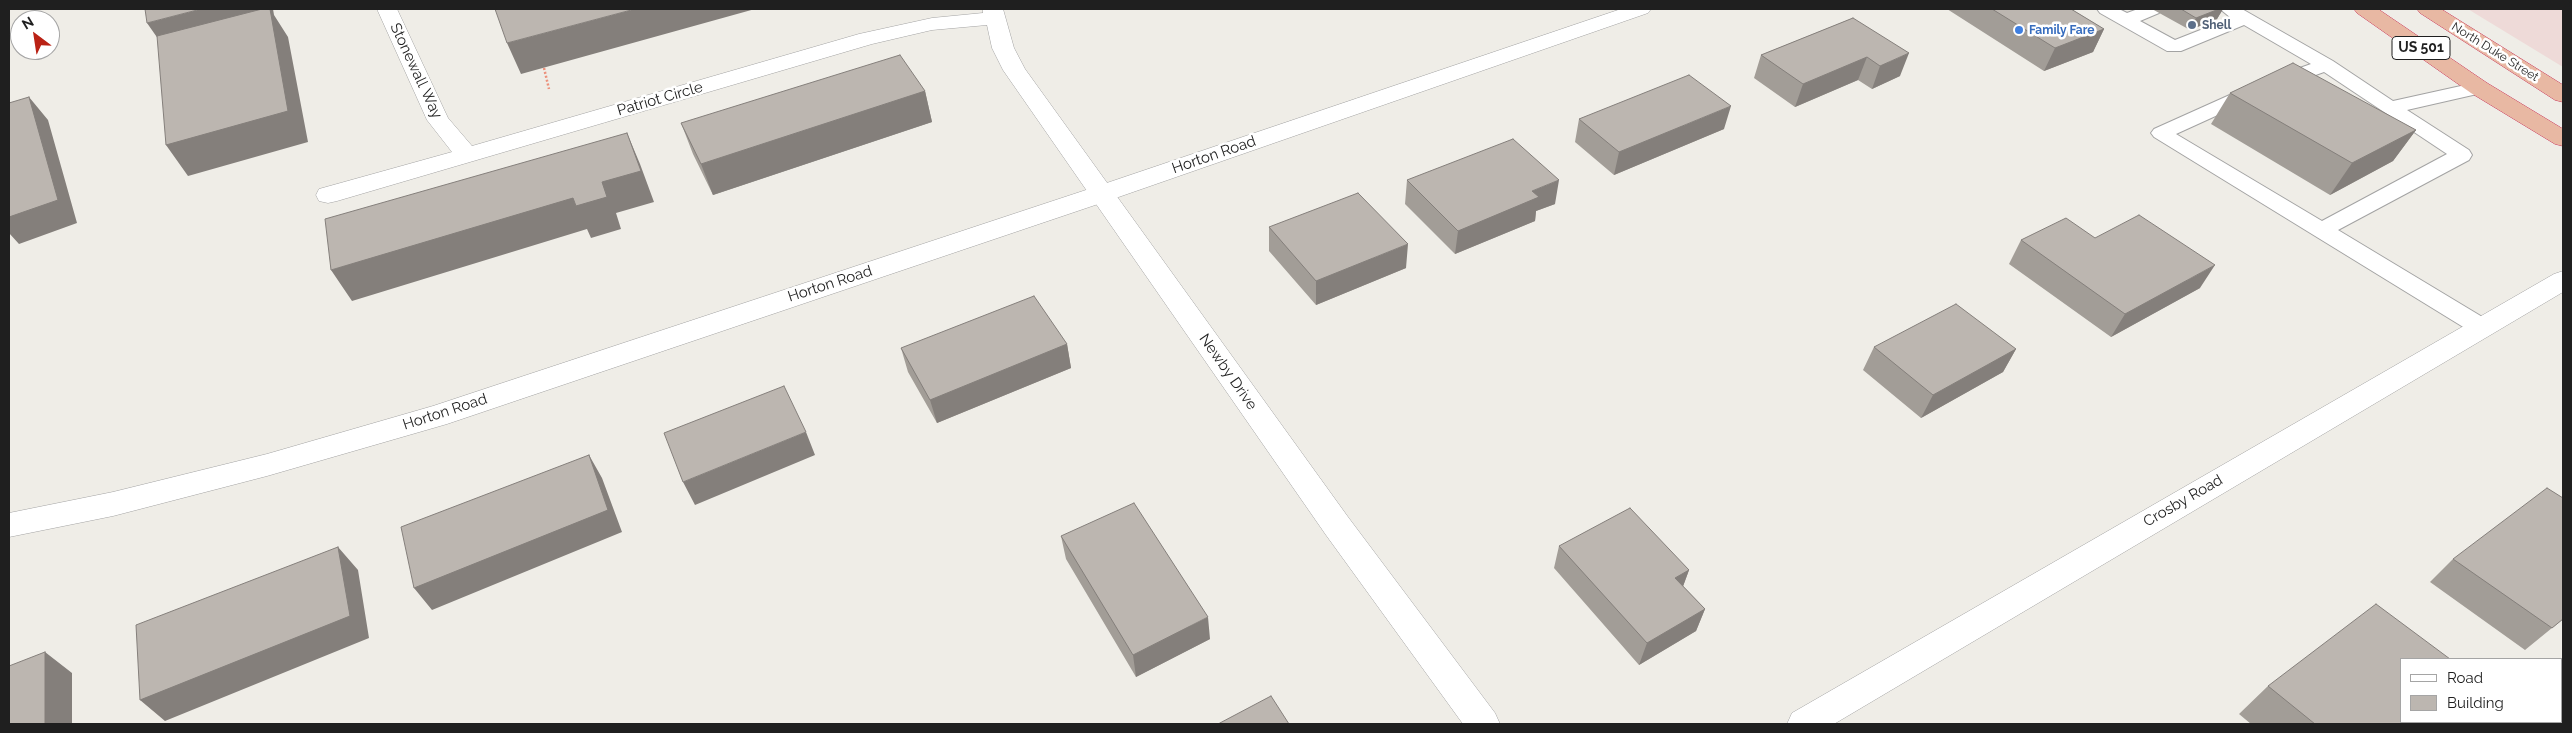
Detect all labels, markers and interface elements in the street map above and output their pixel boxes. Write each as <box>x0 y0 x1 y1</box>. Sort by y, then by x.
north arrow <box>10 10 60 60</box>
text: N <box>19 13 36 33</box>
place label: Shell <box>2202 18 2231 32</box>
marker: Shell <box>2186 19 2198 31</box>
street label: North Duke Street <box>2449 19 2541 85</box>
street label: Stonewall Way <box>386 20 446 122</box>
place label: Family Fare <box>2029 23 2094 37</box>
marker: Family Fare <box>2013 24 2025 36</box>
road number: US 501 <box>2392 36 2450 59</box>
street label: Patriot Circle <box>615 78 705 120</box>
street label: Horton Road <box>1170 132 1258 178</box>
street label: Horton Road <box>786 262 874 306</box>
street label: Newby Drive <box>1195 330 1261 414</box>
street label: Horton Road <box>401 390 489 434</box>
street label: Crosby Road <box>2140 471 2226 531</box>
legend <box>2400 658 2562 723</box>
text: Road <box>2447 669 2483 687</box>
text: Building <box>2447 694 2504 712</box>

